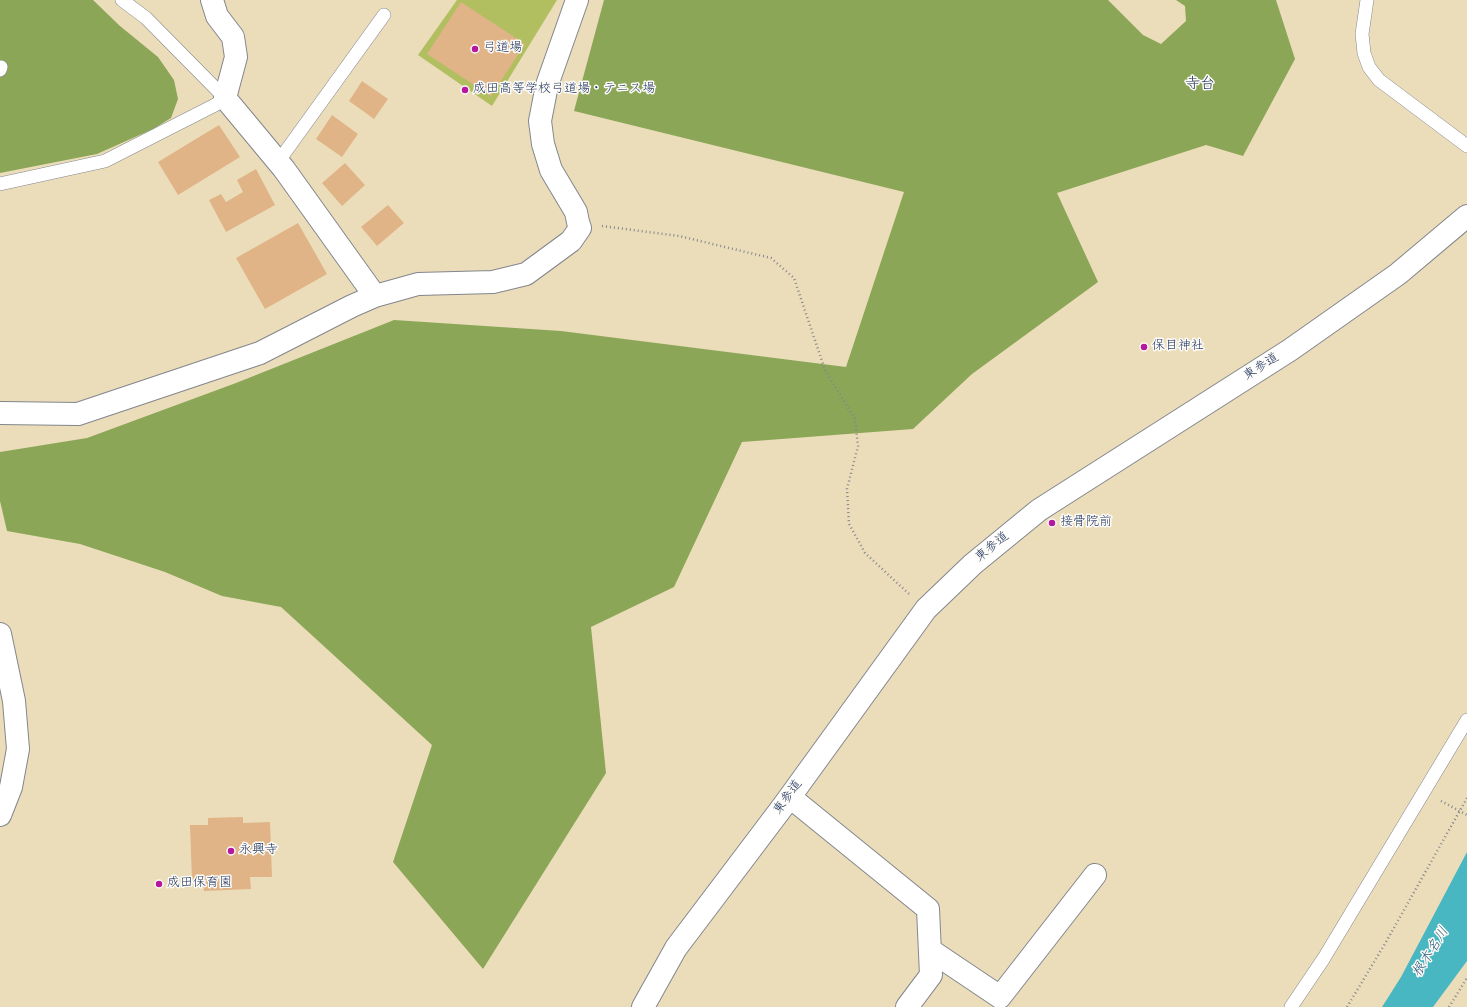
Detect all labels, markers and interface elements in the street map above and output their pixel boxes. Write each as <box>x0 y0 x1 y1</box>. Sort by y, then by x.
place label: 弓道場 <box>483 41 522 57</box>
marker: 弓道場 <box>470 44 480 54</box>
district label: 寺台 <box>1185 77 1215 95</box>
place label: 成田高等学校弓道場・テニス場 <box>473 82 655 98</box>
marker: 成田高等学校弓道場・テニス場 <box>460 85 470 95</box>
place label: 保目神社 <box>1152 339 1204 355</box>
marker: 保目神社 <box>1139 342 1149 352</box>
street label: 東参道 <box>1241 351 1283 385</box>
place label: 接骨院前 <box>1060 515 1112 531</box>
marker: 接骨院前 <box>1047 518 1057 528</box>
street label: 東参道 <box>973 530 1013 566</box>
street label: 東参道 <box>771 778 807 818</box>
place label: 永興寺 <box>239 843 278 859</box>
marker: 永興寺 <box>226 846 236 856</box>
place label: 成田保育園 <box>167 876 232 892</box>
marker: 成田保育園 <box>154 879 164 889</box>
water label: 根木名川 <box>1410 925 1454 981</box>

